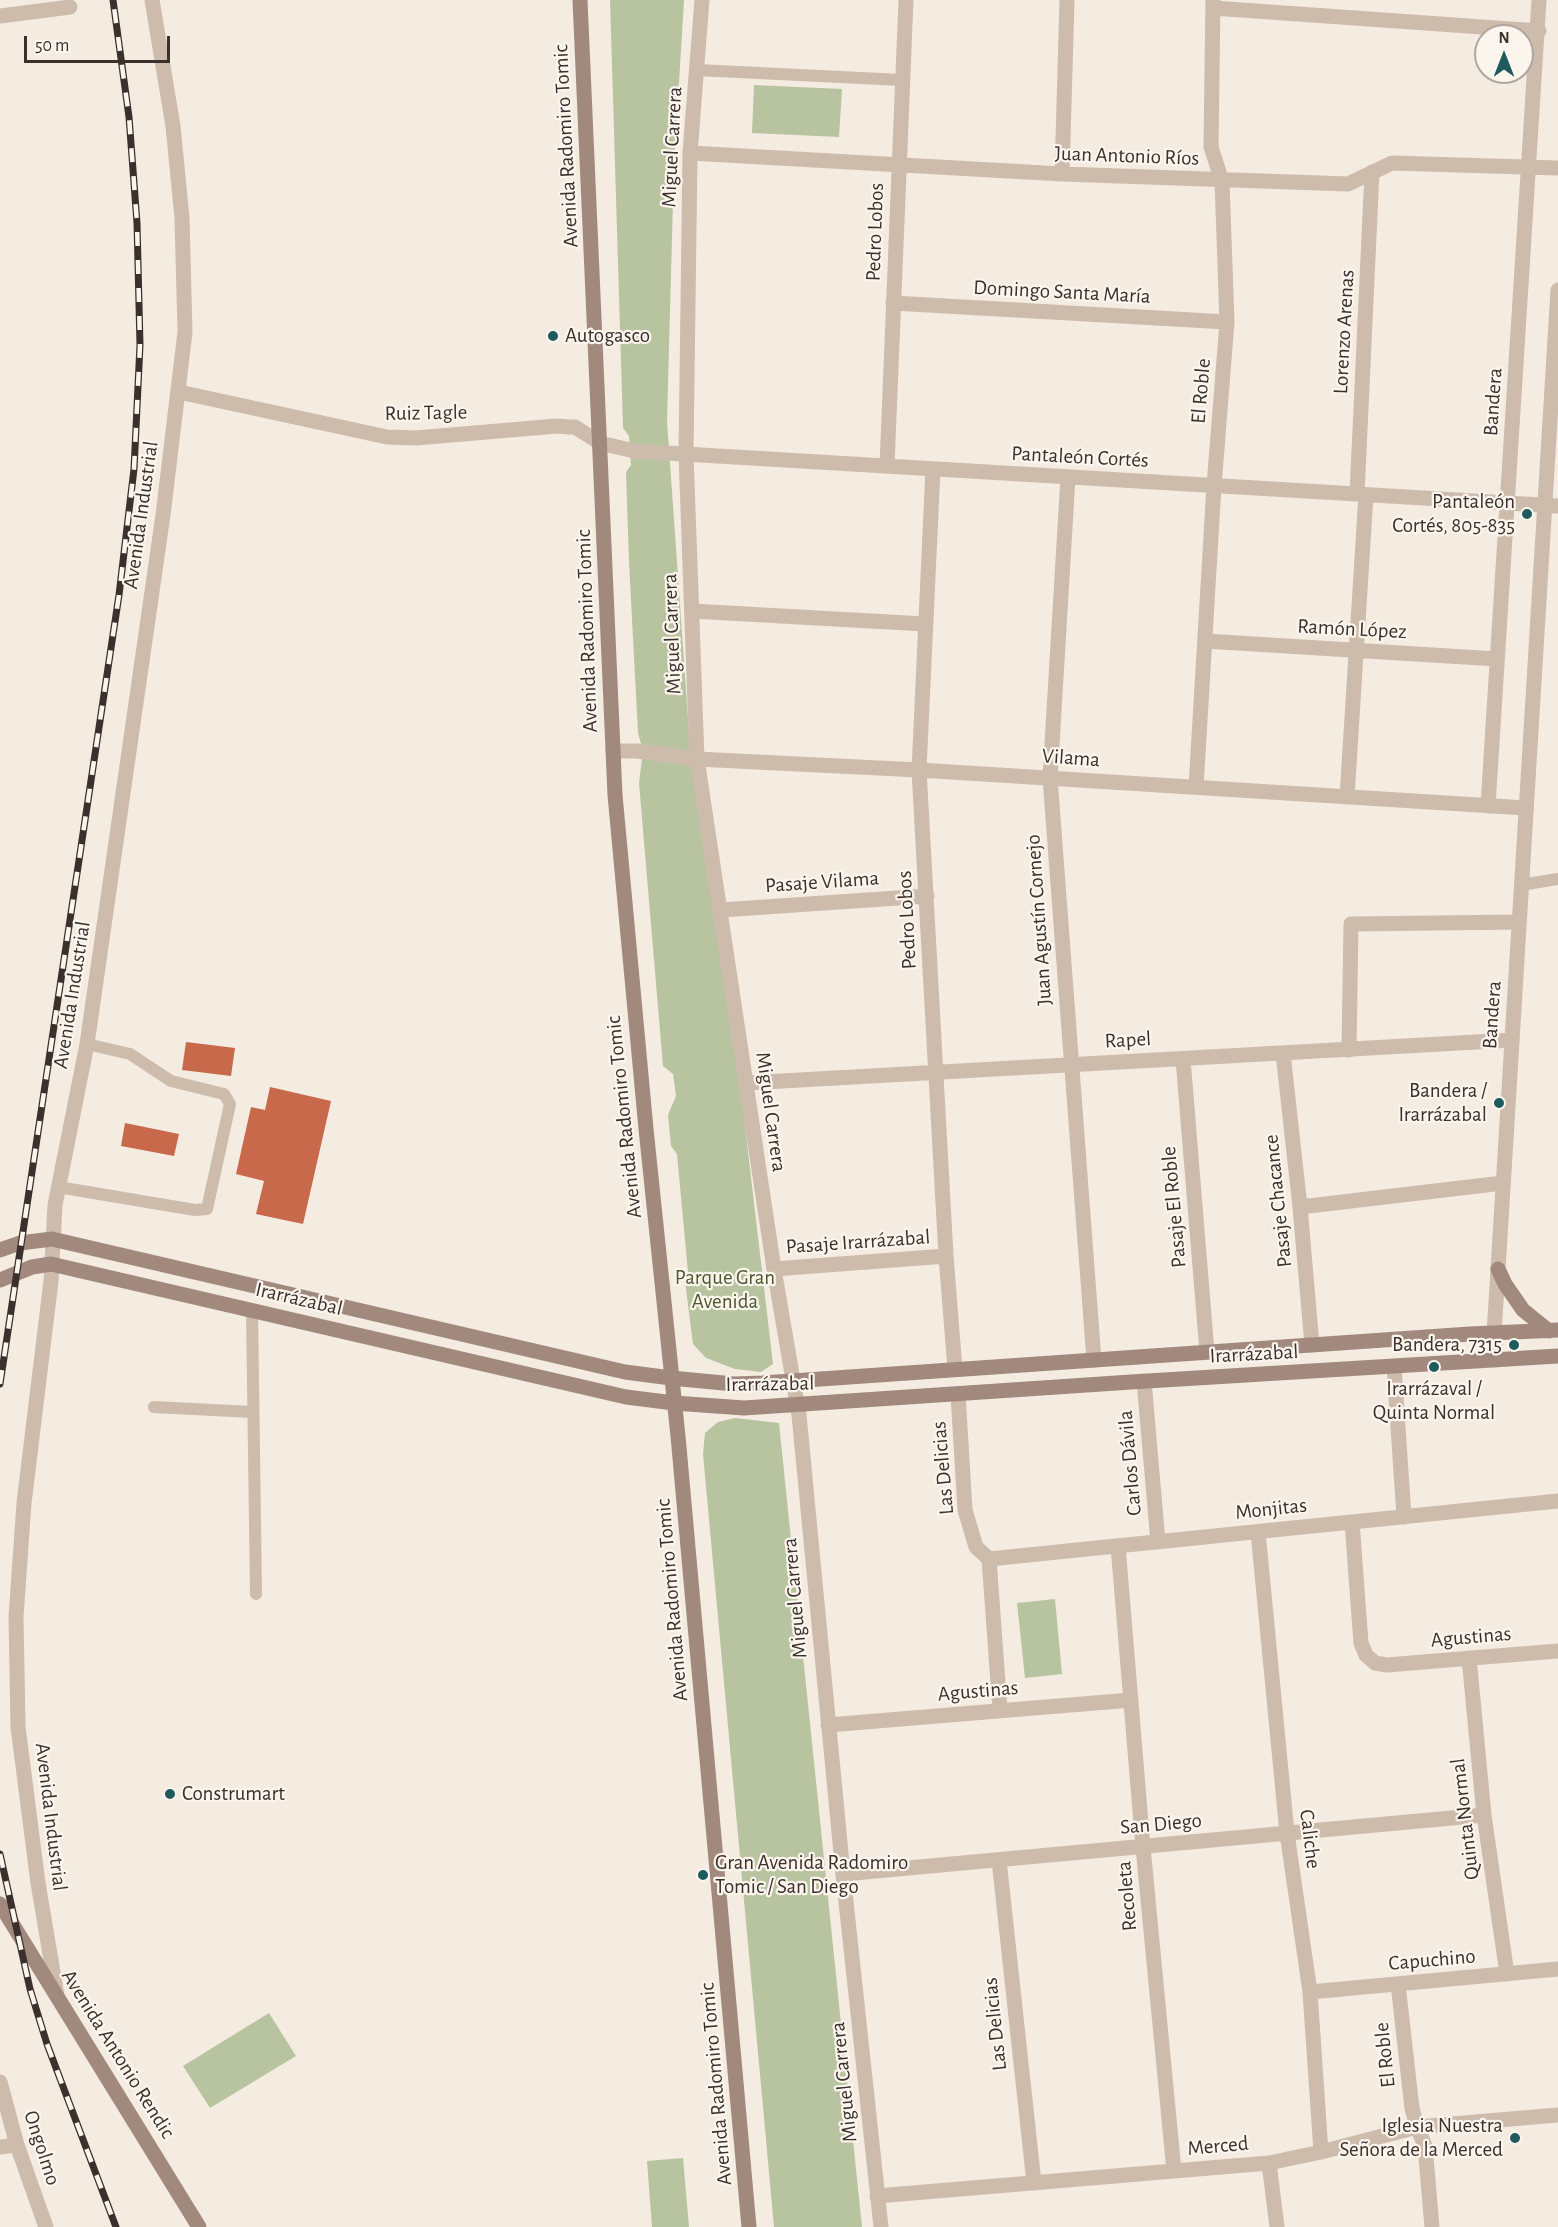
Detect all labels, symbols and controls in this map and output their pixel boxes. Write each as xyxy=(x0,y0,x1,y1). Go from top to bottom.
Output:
scale bar xyxy=(27,24,172,62)
north arrow xyxy=(1474,24,1534,84)
text: N xyxy=(1498,30,1510,46)
text: 50 m xyxy=(35,37,69,55)
street label: Avenida Radomiro Tomic xyxy=(548,44,584,248)
street label: Miguel Carrera xyxy=(656,86,688,208)
street label: Juan Antonio Ríos xyxy=(1054,141,1200,171)
street label: Pedro Lobos xyxy=(861,182,889,282)
street label: Lorenzo Arenas xyxy=(1328,269,1360,395)
street label: Domingo Santa María xyxy=(973,275,1151,309)
place label: Autogasco xyxy=(565,323,650,349)
marker: Autogasco xyxy=(546,329,560,343)
street label: El Roble xyxy=(1186,357,1216,425)
street label: Bandera xyxy=(1478,367,1508,437)
street label: Ruiz Tagle xyxy=(384,400,468,426)
street label: Avenida Industrial xyxy=(118,439,164,591)
street label: Pantaleón Cortés xyxy=(1011,441,1149,473)
place label: Pantaleón Cortés, 805-835 xyxy=(1392,489,1515,539)
marker: Pantaleón Cortés, 805-835 xyxy=(1520,507,1534,521)
street label: Avenida Radomiro Tomic xyxy=(571,529,603,733)
street label: Miguel Carrera xyxy=(657,573,687,695)
street label: Ramón López xyxy=(1297,614,1407,644)
street label: Vilama xyxy=(1041,743,1101,773)
street label: Juan Agustín Cornejo xyxy=(1020,834,1058,1006)
street label: Pasaje Vilama xyxy=(764,865,880,899)
street label: Pedro Lobos xyxy=(892,870,922,970)
street label: Avenida Industrial xyxy=(48,919,96,1071)
street label: Bandera xyxy=(1477,980,1507,1050)
street label: Avenida Radomiro Tomic xyxy=(601,1015,647,1219)
street label: Rapel xyxy=(1104,1026,1152,1054)
street label: Miguel Carrera xyxy=(750,1050,792,1174)
place label: Bandera / Irarrázabal xyxy=(1398,1078,1487,1128)
marker: Bandera / Irarrázabal xyxy=(1492,1096,1506,1110)
street label: Pasaje Chacance xyxy=(1258,1133,1298,1269)
street label: Pasaje El Roble xyxy=(1156,1145,1192,1269)
street label: Pasaje Irarrázabal xyxy=(785,1224,931,1260)
park label: Parque Gran Avenida xyxy=(675,1265,775,1315)
street label: Irarrázabal xyxy=(253,1277,345,1321)
place label: Bandera, 7315 xyxy=(1392,1332,1502,1358)
marker: Bandera, 7315 xyxy=(1507,1338,1521,1352)
street label: Irarrázabal xyxy=(1209,1339,1299,1369)
marker: Irarrázaval / Quinta Normal xyxy=(1427,1360,1441,1374)
street label: Irarrázabal xyxy=(725,1371,815,1397)
place label: Irarrázaval / Quinta Normal xyxy=(1373,1376,1495,1426)
street label: Carlos Dávila xyxy=(1113,1409,1147,1517)
street label: Las Delicias xyxy=(926,1420,960,1516)
street label: Monjitas xyxy=(1234,1493,1308,1525)
street label: Avenida Radomiro Tomic xyxy=(651,1498,693,1702)
street label: Miguel Carrera xyxy=(777,1537,813,1659)
street label: Agustinas xyxy=(1430,1621,1512,1653)
street label: Agustinas xyxy=(937,1675,1019,1707)
street label: Avenida Industrial xyxy=(29,1742,73,1892)
street label: Quinta Normal xyxy=(1445,1757,1485,1881)
place label: Construmart xyxy=(182,1781,285,1807)
marker: Construmart xyxy=(163,1787,177,1801)
street label: San Diego xyxy=(1119,1808,1203,1840)
street label: Caliche xyxy=(1294,1808,1326,1870)
place label: Gran Avenida Radomiro Tomic / San Diego xyxy=(715,1850,908,1900)
street label: Recoleta xyxy=(1111,1860,1143,1932)
marker: Gran Avenida Radomiro Tomic / San Diego xyxy=(696,1868,710,1882)
street label: Capuchino xyxy=(1387,1944,1477,1976)
street label: Avenida Antonio Rendic xyxy=(56,1965,180,2143)
street label: Las Delicias xyxy=(978,1976,1012,2072)
street label: Avenida Radomiro Tomic xyxy=(695,1982,737,2186)
street label: Miguel Carrera xyxy=(825,2021,863,2143)
street label: El Roble xyxy=(1369,2021,1401,2089)
street label: Ongolmo xyxy=(18,2107,66,2189)
place label: Iglesia Nuestra Señora de la Merced xyxy=(1340,2113,1503,2163)
street label: Merced xyxy=(1186,2131,1250,2161)
marker: Iglesia Nuestra Señora de la Merced xyxy=(1508,2131,1522,2145)

